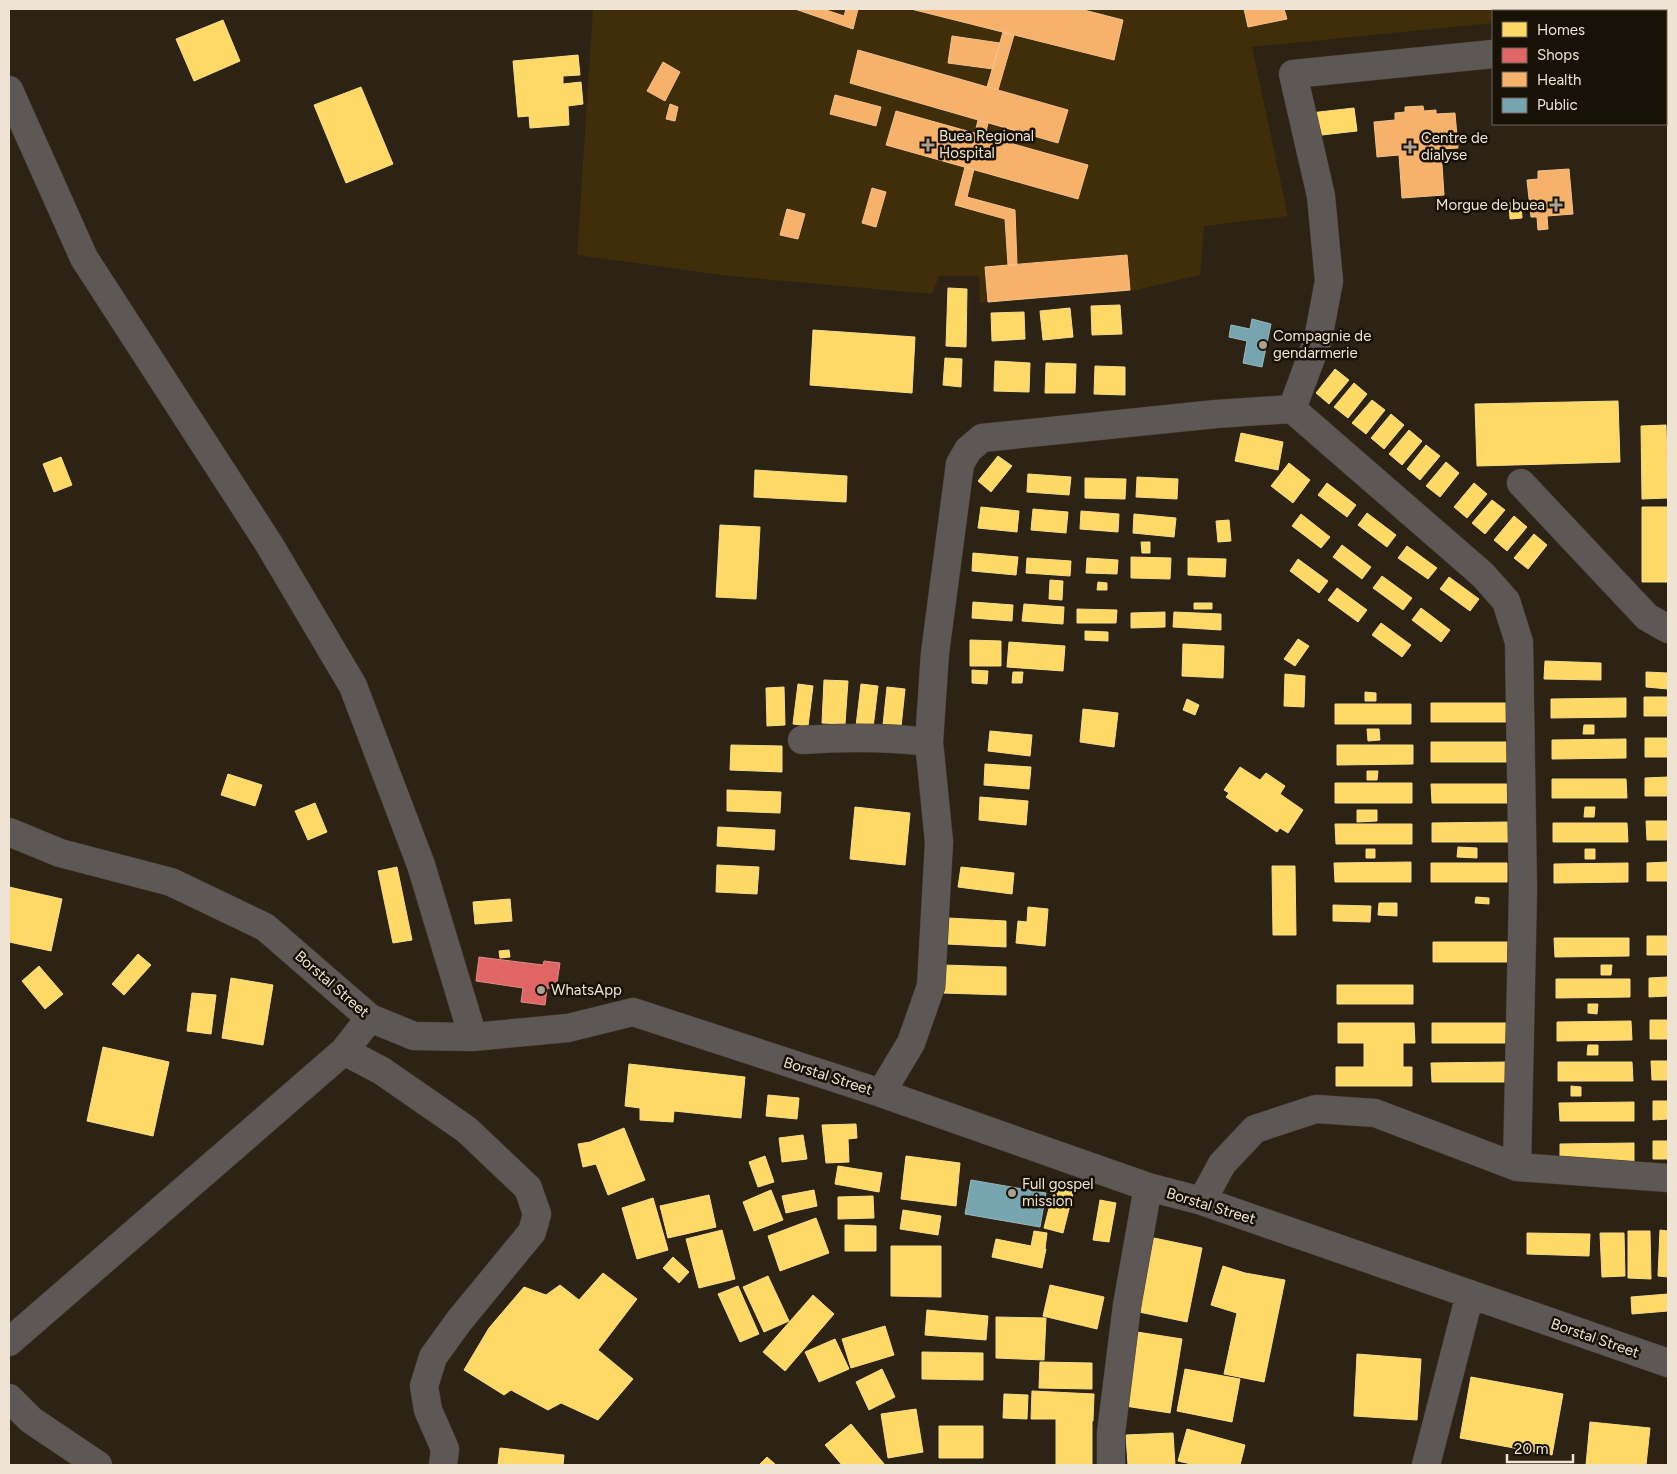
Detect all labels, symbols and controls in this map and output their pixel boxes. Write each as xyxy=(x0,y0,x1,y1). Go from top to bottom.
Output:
legend xyxy=(1492,10,1667,125)
text: Homes xyxy=(1537,21,1585,39)
text: Shops xyxy=(1537,46,1579,64)
text: Health xyxy=(1537,71,1581,89)
text: Public xyxy=(1537,96,1578,114)
place label: Buea Regional Hospital xyxy=(939,127,1034,162)
place label: Centre de dialyse xyxy=(1421,129,1488,164)
marker: Buea Regional Hospital xyxy=(921,138,935,152)
marker: Centre de dialyse xyxy=(1403,140,1417,154)
place label: Morgue de buea xyxy=(1436,196,1545,214)
marker: Morgue de buea xyxy=(1549,198,1563,212)
place label: Compagnie de gendarmerie xyxy=(1273,327,1371,362)
marker: Compagnie de gendarmerie xyxy=(1257,339,1269,351)
street label: Borstal Street xyxy=(291,947,373,1021)
place label: WhatsApp xyxy=(551,981,622,999)
marker: WhatsApp xyxy=(535,984,547,996)
street label: Borstal Street xyxy=(781,1053,875,1099)
place label: Full gospel mission xyxy=(1022,1175,1094,1210)
street label: Borstal Street xyxy=(1164,1184,1258,1228)
marker: Full gospel mission xyxy=(1006,1187,1018,1199)
street label: Borstal Street xyxy=(1548,1314,1642,1362)
scale bar xyxy=(1507,1432,1573,1464)
text: 20 m xyxy=(1514,1440,1548,1458)

